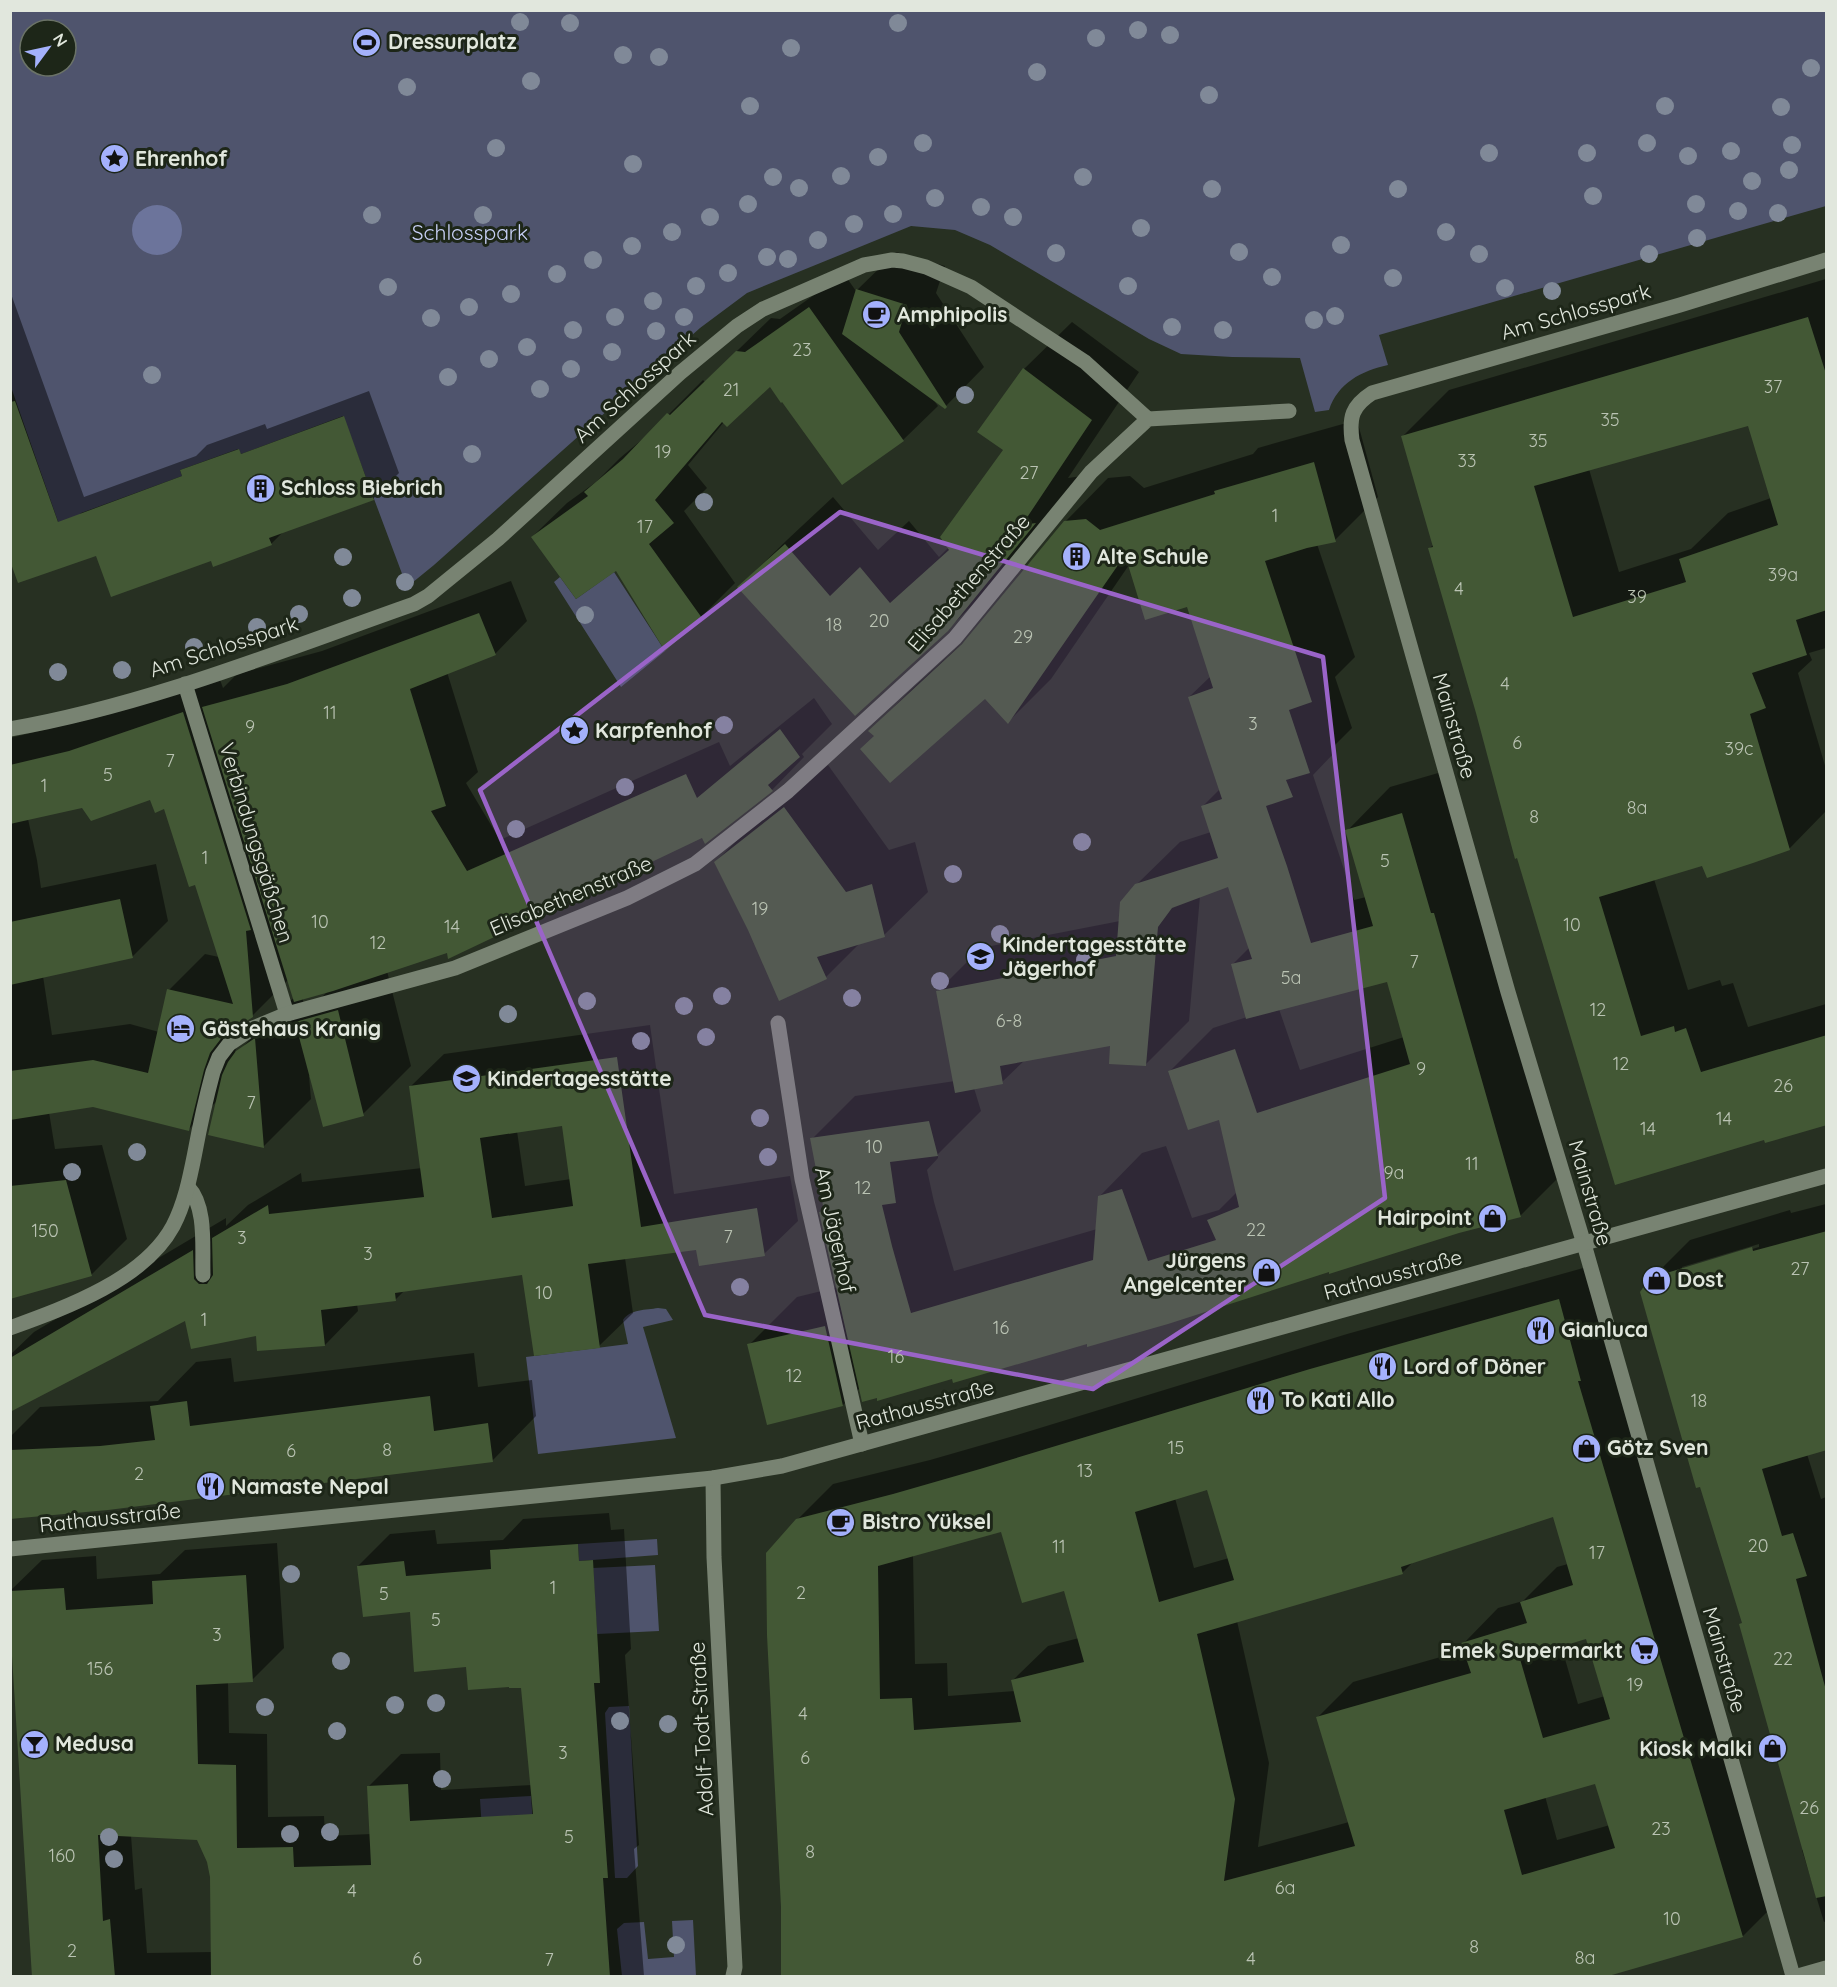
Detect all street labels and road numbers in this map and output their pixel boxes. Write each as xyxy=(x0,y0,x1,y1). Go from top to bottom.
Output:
street label: Am Schlosspark xyxy=(1498,277,1654,345)
street label: Am Schlosspark xyxy=(568,325,701,448)
street label: Elisabethenstraße xyxy=(901,508,1035,656)
street label: Am Schlosspark xyxy=(146,610,301,682)
street label: Mainstraße xyxy=(1427,670,1482,782)
street label: Verbindungsgäßchen xyxy=(214,739,300,946)
street label: Elisabethenstraße xyxy=(486,849,656,941)
street label: Mainstraße xyxy=(1563,1137,1618,1249)
street label: Am Jägerhof xyxy=(810,1164,862,1296)
street label: Rathausstraße xyxy=(1321,1243,1465,1305)
street label: Rathausstraße xyxy=(853,1373,997,1435)
street label: Rathausstraße xyxy=(38,1497,182,1537)
street label: Mainstraße xyxy=(1697,1604,1752,1716)
street label: Adolf-Todt-Straße xyxy=(683,1641,719,1817)

